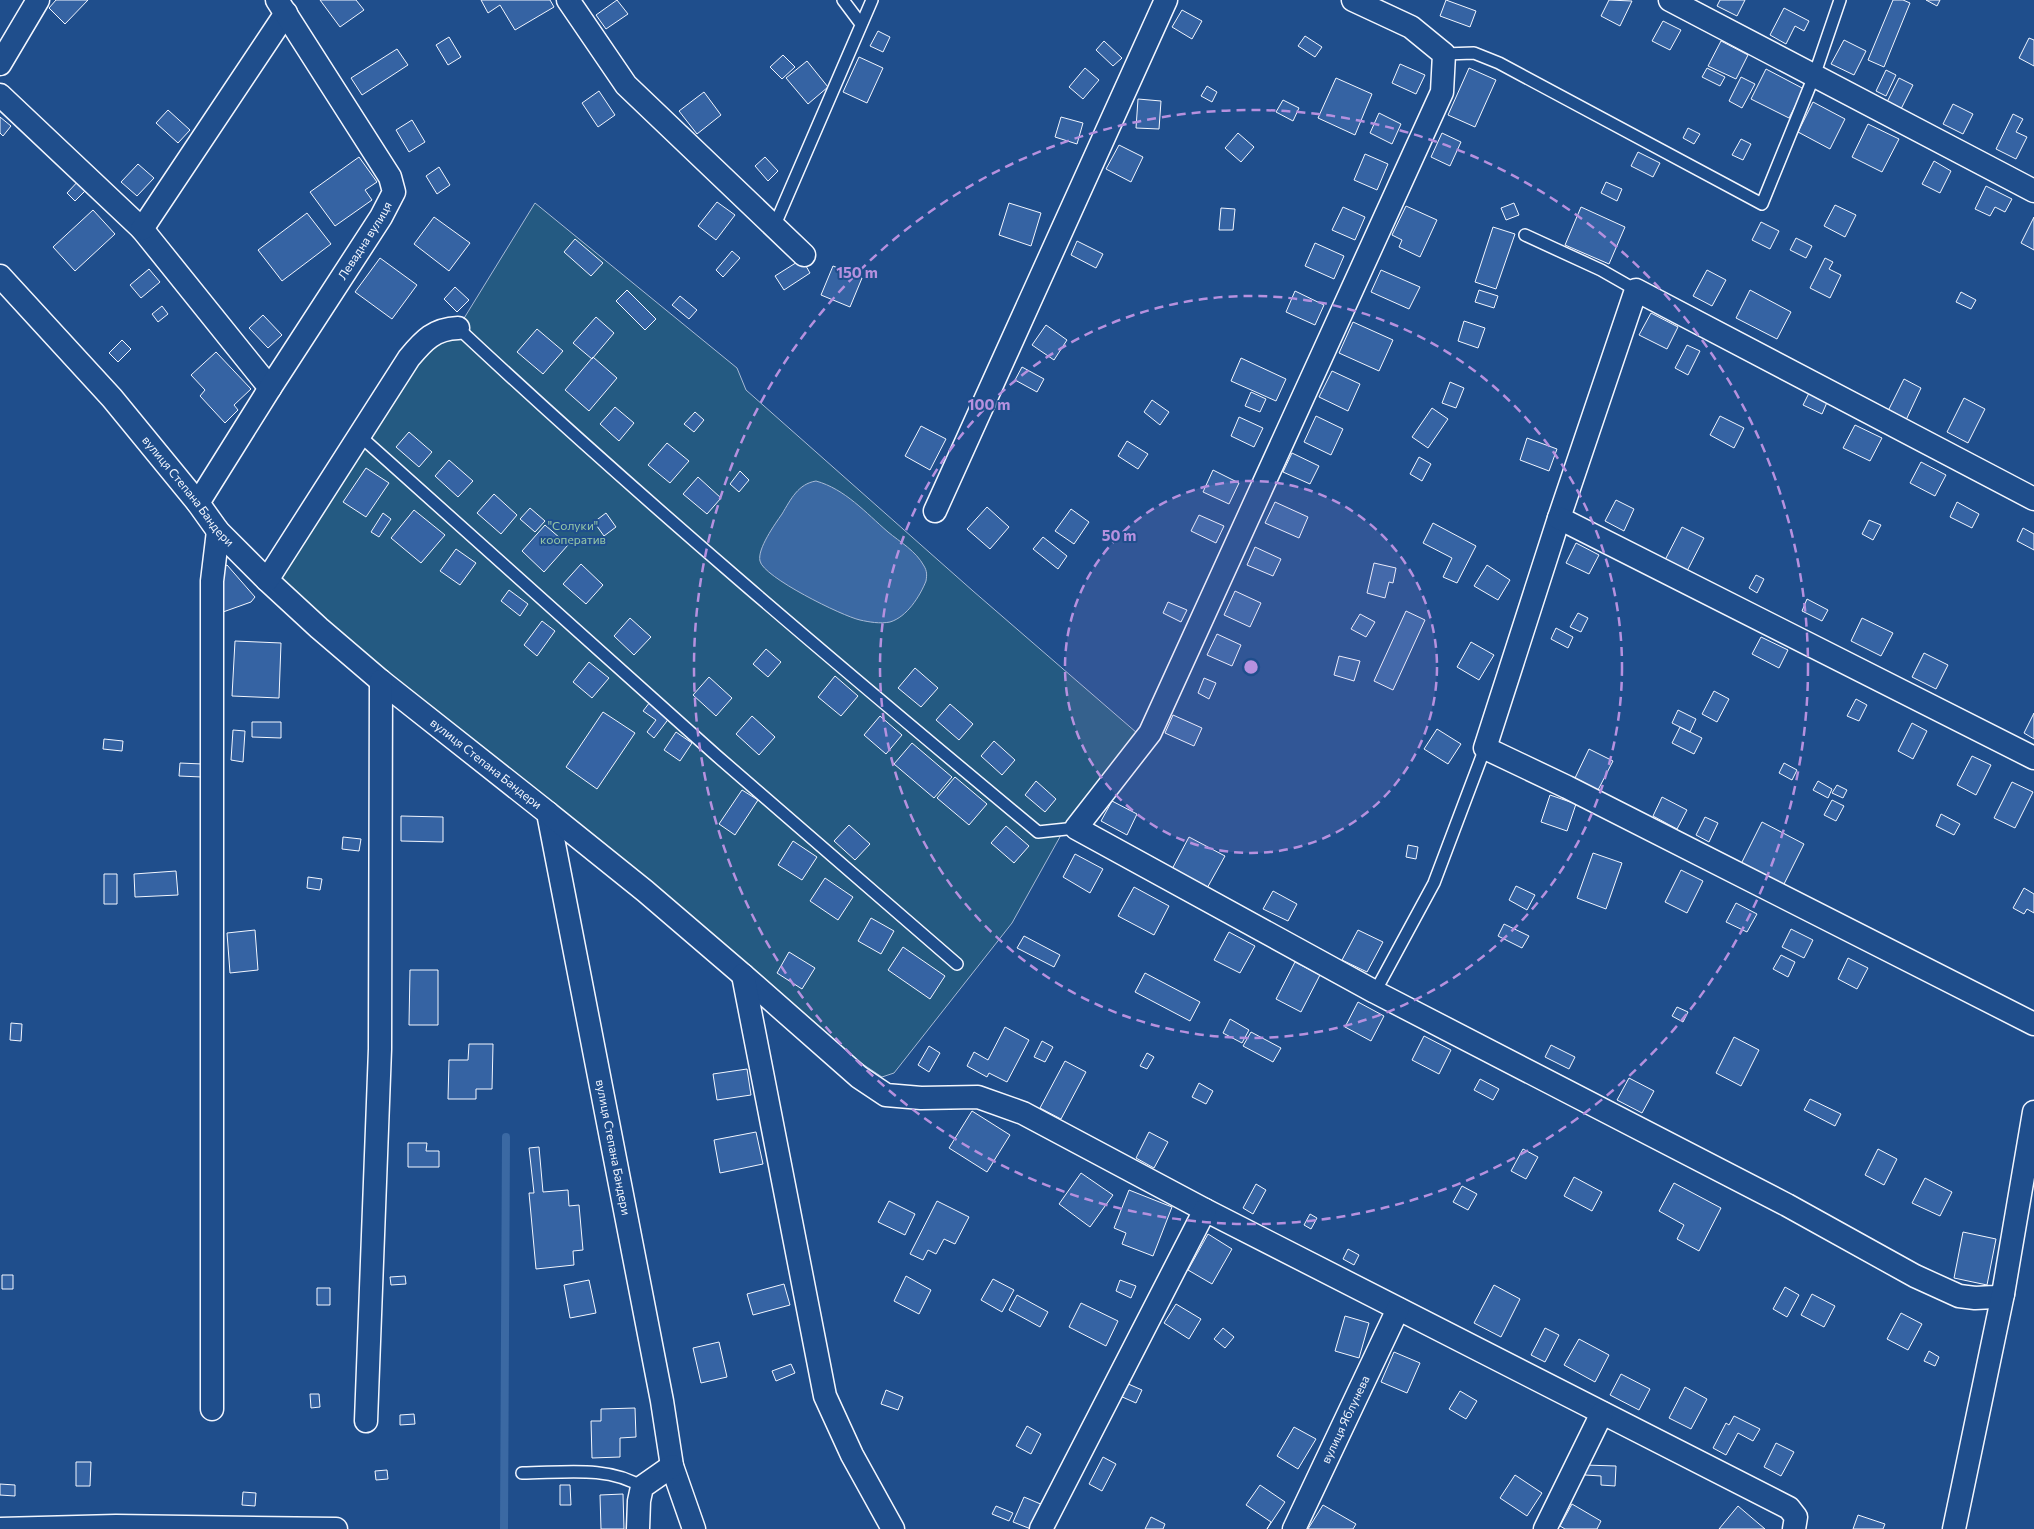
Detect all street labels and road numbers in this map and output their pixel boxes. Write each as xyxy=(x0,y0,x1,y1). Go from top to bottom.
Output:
street label: Левадна вулиця xyxy=(334,199,394,282)
street label: вулиця Степана Бандери xyxy=(140,433,237,549)
street label: вулиця Степана Бандери xyxy=(428,715,545,811)
street label: вулиця Степана Бандери xyxy=(594,1078,634,1216)
street label: вулиця Яблунева xyxy=(1318,1373,1372,1465)

